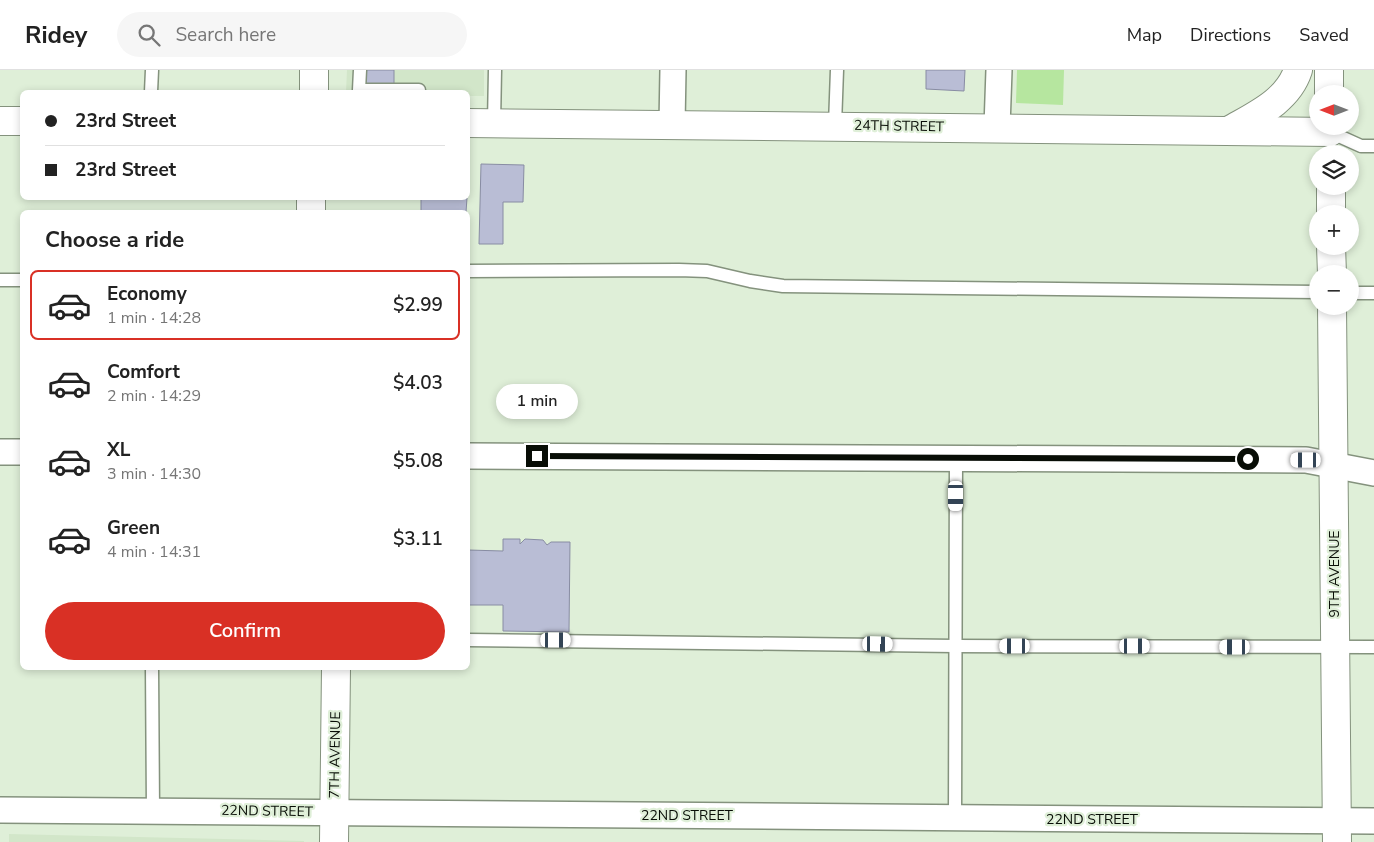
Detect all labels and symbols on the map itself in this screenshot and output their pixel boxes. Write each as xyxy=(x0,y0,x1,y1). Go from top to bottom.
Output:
north arrow xyxy=(1309,85,1359,135)
street label: 24TH STREET xyxy=(854,116,945,136)
callout: 1 min xyxy=(496,384,578,418)
route end xyxy=(526,445,548,467)
route start xyxy=(1237,448,1259,470)
car xyxy=(1291,453,1321,468)
car xyxy=(948,481,963,511)
street label: 9TH AVENUE xyxy=(1325,530,1344,618)
car xyxy=(541,633,571,648)
car xyxy=(862,636,893,652)
car xyxy=(1000,639,1030,654)
car xyxy=(1120,639,1150,654)
car xyxy=(1220,640,1250,655)
street label: 7TH AVENUE xyxy=(325,711,345,799)
street label: 22ND STREET xyxy=(221,801,314,821)
street label: 22ND STREET xyxy=(641,806,734,825)
street label: 22ND STREET xyxy=(1046,810,1139,829)

